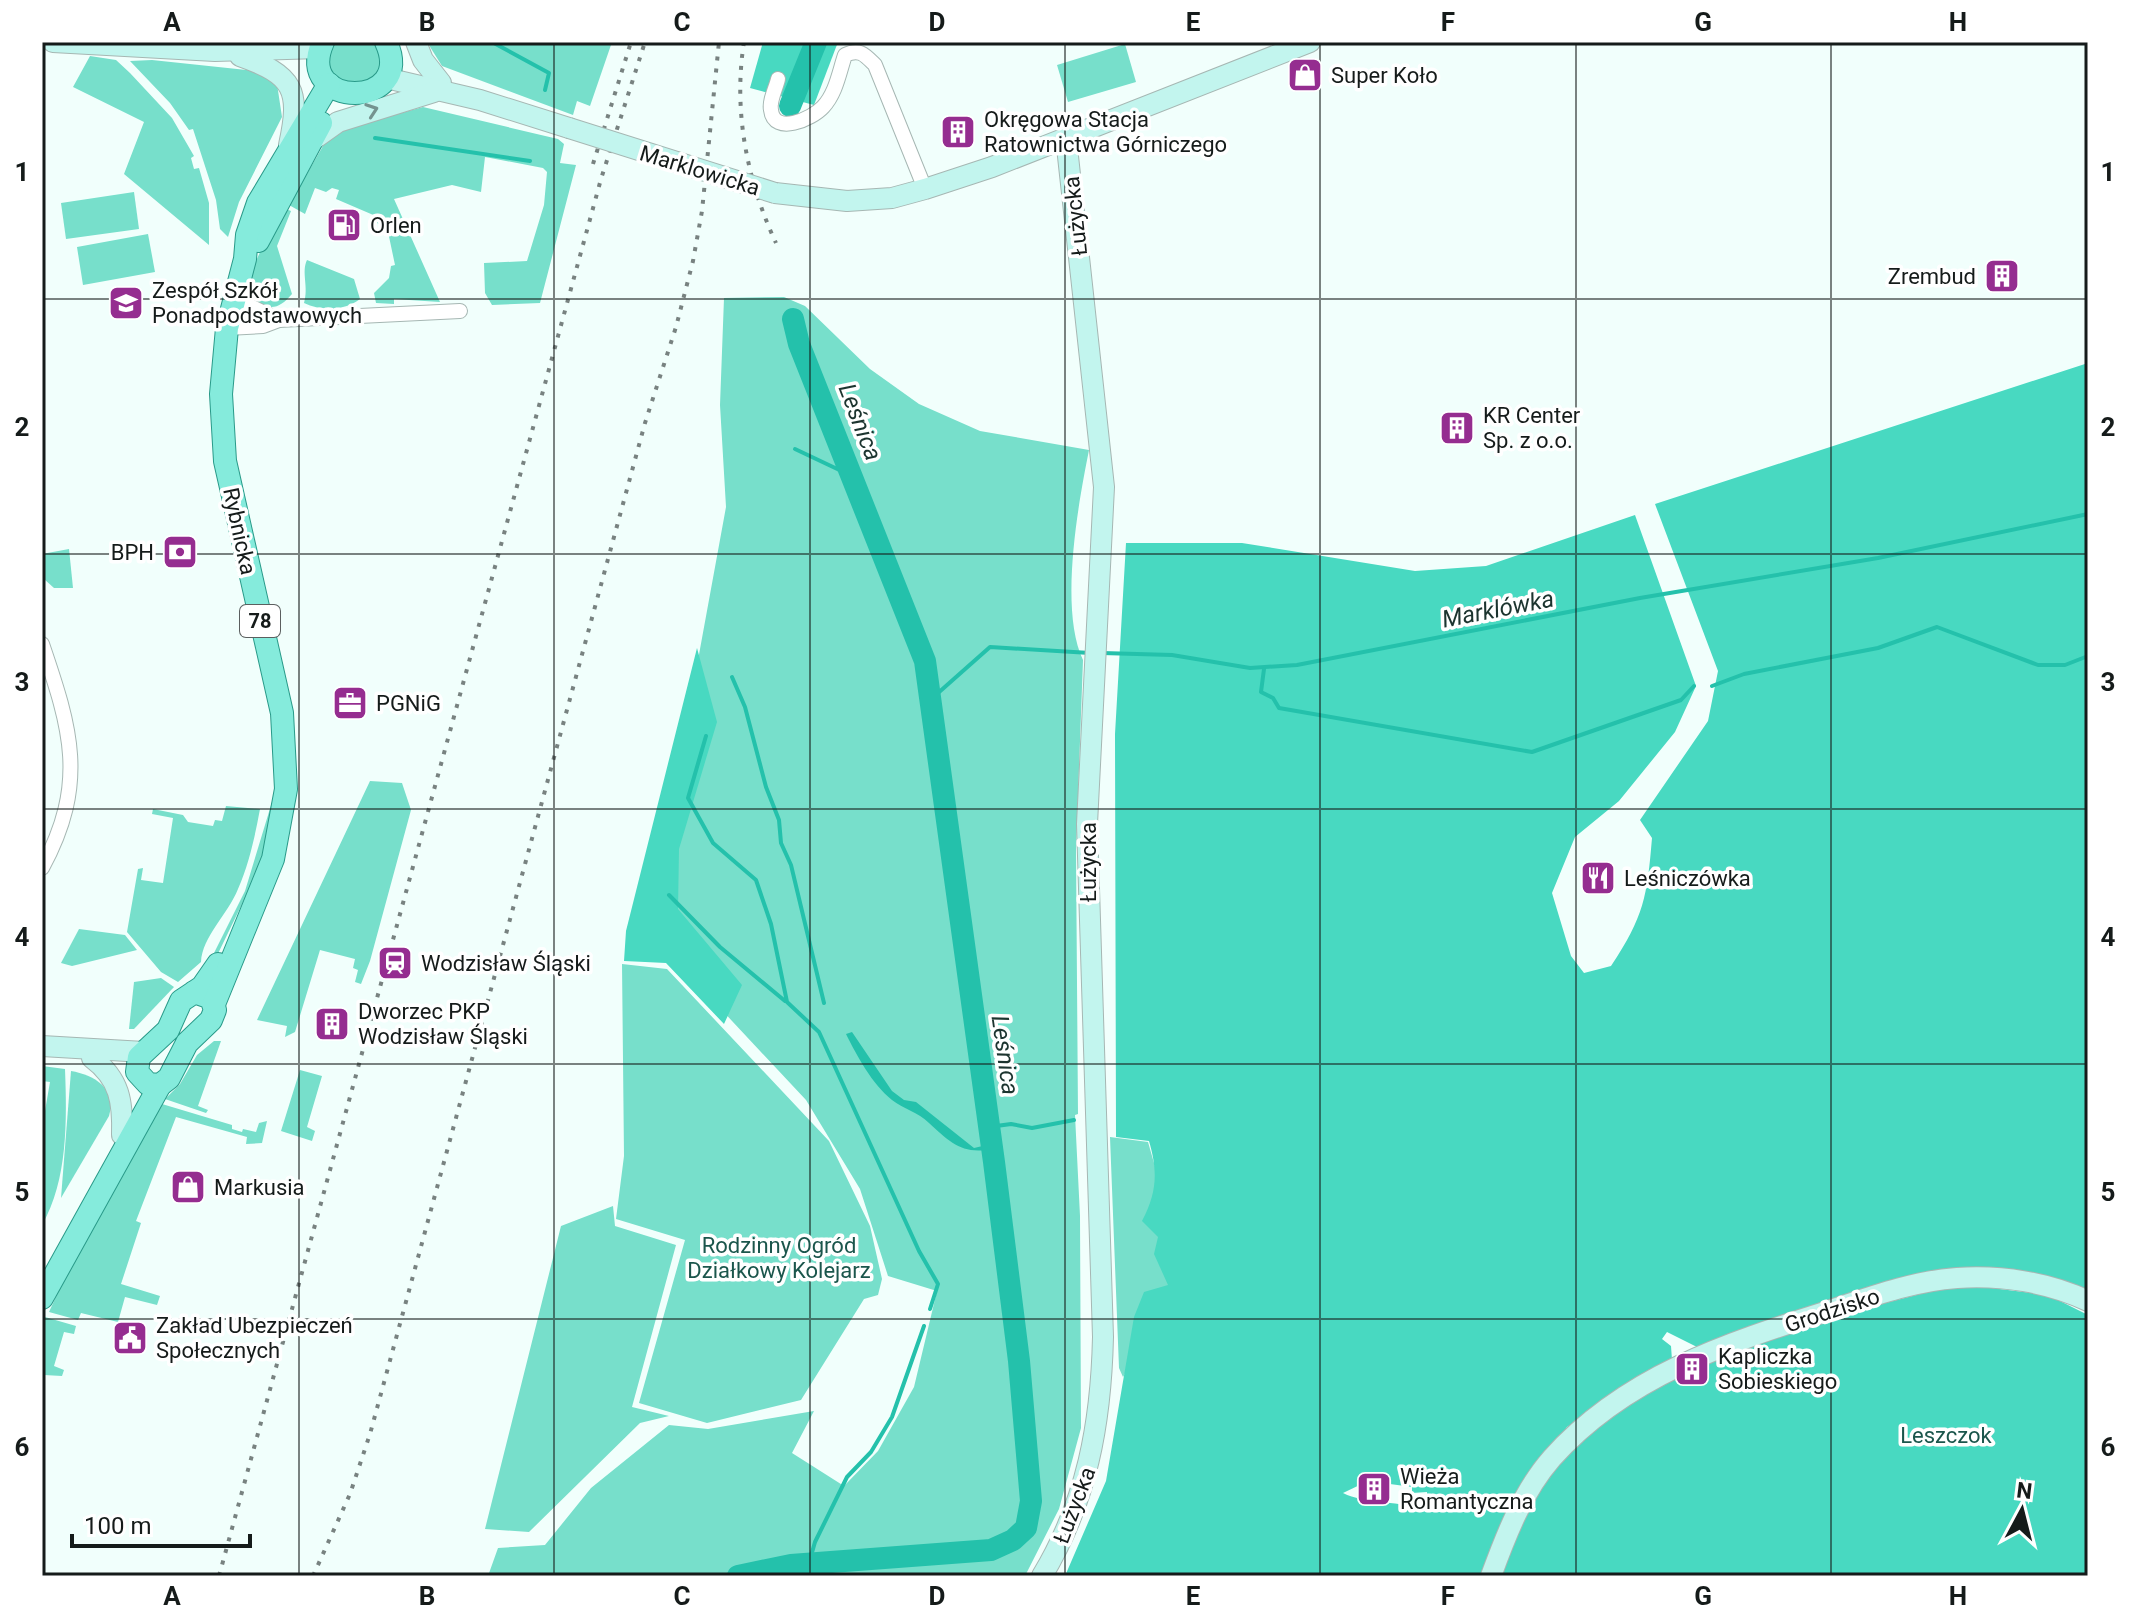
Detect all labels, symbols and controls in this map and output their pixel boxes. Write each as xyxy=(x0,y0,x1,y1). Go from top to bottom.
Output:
text: A xyxy=(163,7,181,37)
text: B xyxy=(419,7,435,37)
text: C xyxy=(673,7,691,37)
text: D xyxy=(929,7,945,37)
text: E xyxy=(1186,7,1201,37)
text: F xyxy=(1441,7,1455,37)
text: G xyxy=(1694,7,1712,37)
text: H xyxy=(1949,7,1967,37)
shop icon: Super Koło xyxy=(1286,56,1324,94)
place label: Super Koło xyxy=(1331,63,1438,88)
one-way arrow xyxy=(364,104,378,120)
place label: Okręgowa Stacja Ratownictwa Górniczego xyxy=(984,107,1227,157)
building icon: Okręgowa Stacja Ratownictwa Górniczego xyxy=(939,113,977,151)
street label: Marklowicka xyxy=(637,140,763,201)
text: 1 xyxy=(15,157,29,187)
text: 1 xyxy=(2101,157,2115,187)
street label: Łużycka xyxy=(1059,175,1092,257)
fuel station icon: Orlen xyxy=(325,206,363,244)
place label: Orlen xyxy=(370,213,422,238)
building icon: Zrembud xyxy=(1983,257,2021,295)
place label: Zrembud xyxy=(1888,264,1976,289)
place label: Zespół Szkół Ponadpodstawowych xyxy=(152,278,362,328)
school or university icon: Zespół Szkół Ponadpodstawowych xyxy=(107,284,145,322)
water label: Leśnica xyxy=(833,380,887,464)
place label: KR Center Sp. z o.o. xyxy=(1483,403,1581,453)
building icon: KR Center Sp. z o.o. xyxy=(1438,409,1476,447)
text: 2 xyxy=(15,412,29,442)
text: 2 xyxy=(2101,412,2115,442)
street label: Rybnicka xyxy=(218,485,261,577)
bank icon: BPH xyxy=(161,533,199,571)
place label: BPH xyxy=(111,540,154,565)
water label: Marklówka xyxy=(1440,584,1556,634)
road number: 78 xyxy=(240,605,280,637)
text: 3 xyxy=(15,667,29,697)
text: 3 xyxy=(2101,667,2115,697)
office icon: PGNiG xyxy=(331,684,369,722)
place label: PGNiG xyxy=(376,691,441,716)
street label: Łużycka xyxy=(1076,822,1101,902)
restaurant icon: Leśniczówka xyxy=(1579,859,1617,897)
place label: Leśniczówka xyxy=(1624,866,1751,891)
text: 4 xyxy=(15,922,30,952)
text: 4 xyxy=(2101,922,2116,952)
station icon: Wodzisław Śląski xyxy=(376,944,414,982)
place label: Wodzisław Śląski xyxy=(421,950,591,976)
place label: Dworzec PKP Wodzisław Śląski xyxy=(358,999,528,1049)
building icon: Dworzec PKP Wodzisław Śląski xyxy=(313,1005,351,1043)
water label: Leśnica xyxy=(986,1013,1024,1097)
shop icon: Markusia xyxy=(169,1168,207,1206)
place label: Markusia xyxy=(214,1175,305,1200)
text: 5 xyxy=(15,1177,29,1207)
text: 5 xyxy=(2101,1177,2115,1207)
park label: Rodzinny Ogród Działkowy Kolejarz xyxy=(687,1233,871,1283)
street label: Grodzisko xyxy=(1781,1283,1883,1338)
place label: Zakład Ubezpieczeń Społecznych xyxy=(156,1313,353,1363)
public building icon: Zakład Ubezpieczeń Społecznych xyxy=(111,1319,149,1357)
place label: Kapliczka Sobieskiego xyxy=(1718,1344,1837,1394)
building icon: Kapliczka Sobieskiego xyxy=(1673,1350,1711,1388)
park label: Leszczok xyxy=(1900,1423,1993,1448)
text: 6 xyxy=(15,1432,30,1462)
text: 6 xyxy=(2101,1432,2116,1462)
street label: Łużycka xyxy=(1048,1463,1100,1547)
place label: Wieża Romantyczna xyxy=(1400,1464,1534,1514)
building icon: Wieża Romantyczna xyxy=(1355,1470,1393,1508)
north arrow xyxy=(1982,1470,2062,1550)
text: N xyxy=(2015,1477,2034,1504)
scale bar xyxy=(72,1498,250,1548)
text: 100 m xyxy=(84,1512,151,1540)
text: A xyxy=(163,1581,181,1611)
text: B xyxy=(419,1581,435,1611)
text: C xyxy=(673,1581,691,1611)
text: D xyxy=(929,1581,945,1611)
text: E xyxy=(1186,1581,1201,1611)
text: F xyxy=(1441,1581,1455,1611)
text: G xyxy=(1694,1581,1712,1611)
text: H xyxy=(1949,1581,1967,1611)

